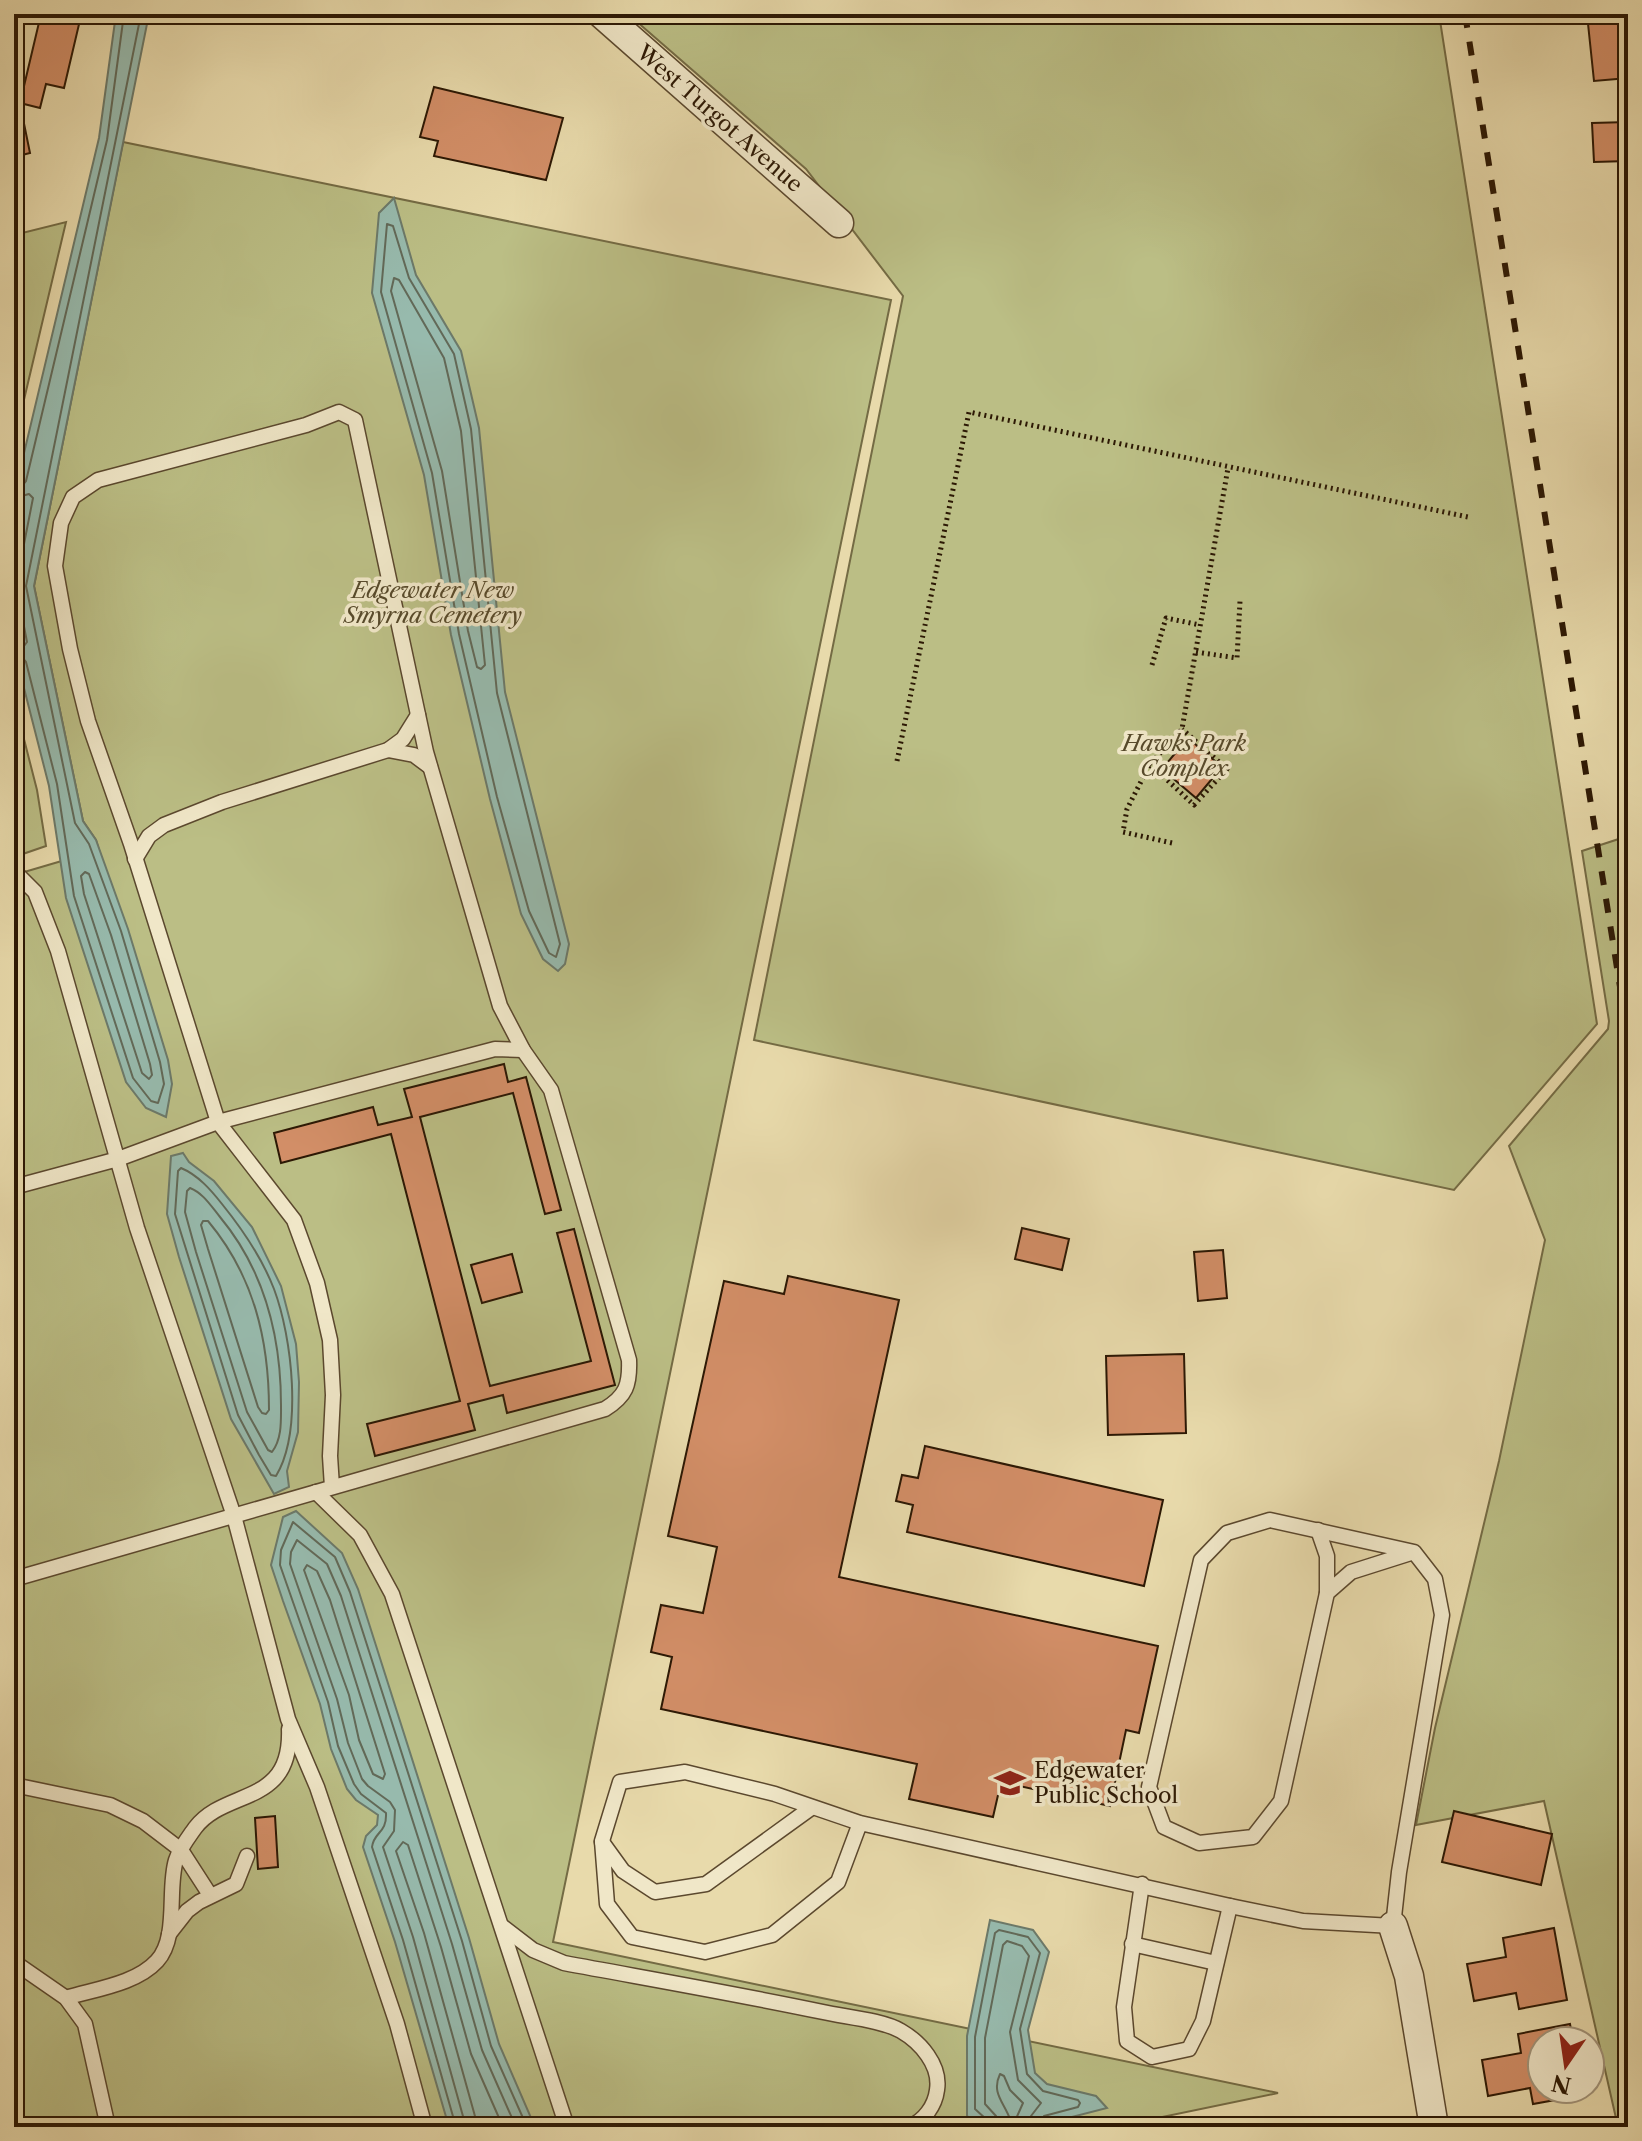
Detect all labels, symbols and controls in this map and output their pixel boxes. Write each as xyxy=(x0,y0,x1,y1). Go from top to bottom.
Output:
street label: West Turgot Avenue xyxy=(630,38,808,198)
park label: Edgewater New Smyrna Cemetery xyxy=(342,577,522,629)
park label: Hawks Park Complex xyxy=(1120,730,1247,782)
place label: Edgewater Public School xyxy=(1034,1757,1178,1809)
school or university icon: Edgewater Public School xyxy=(993,1766,1027,1800)
north arrow xyxy=(1526,2025,1606,2105)
text: N xyxy=(1549,2069,1574,2099)

